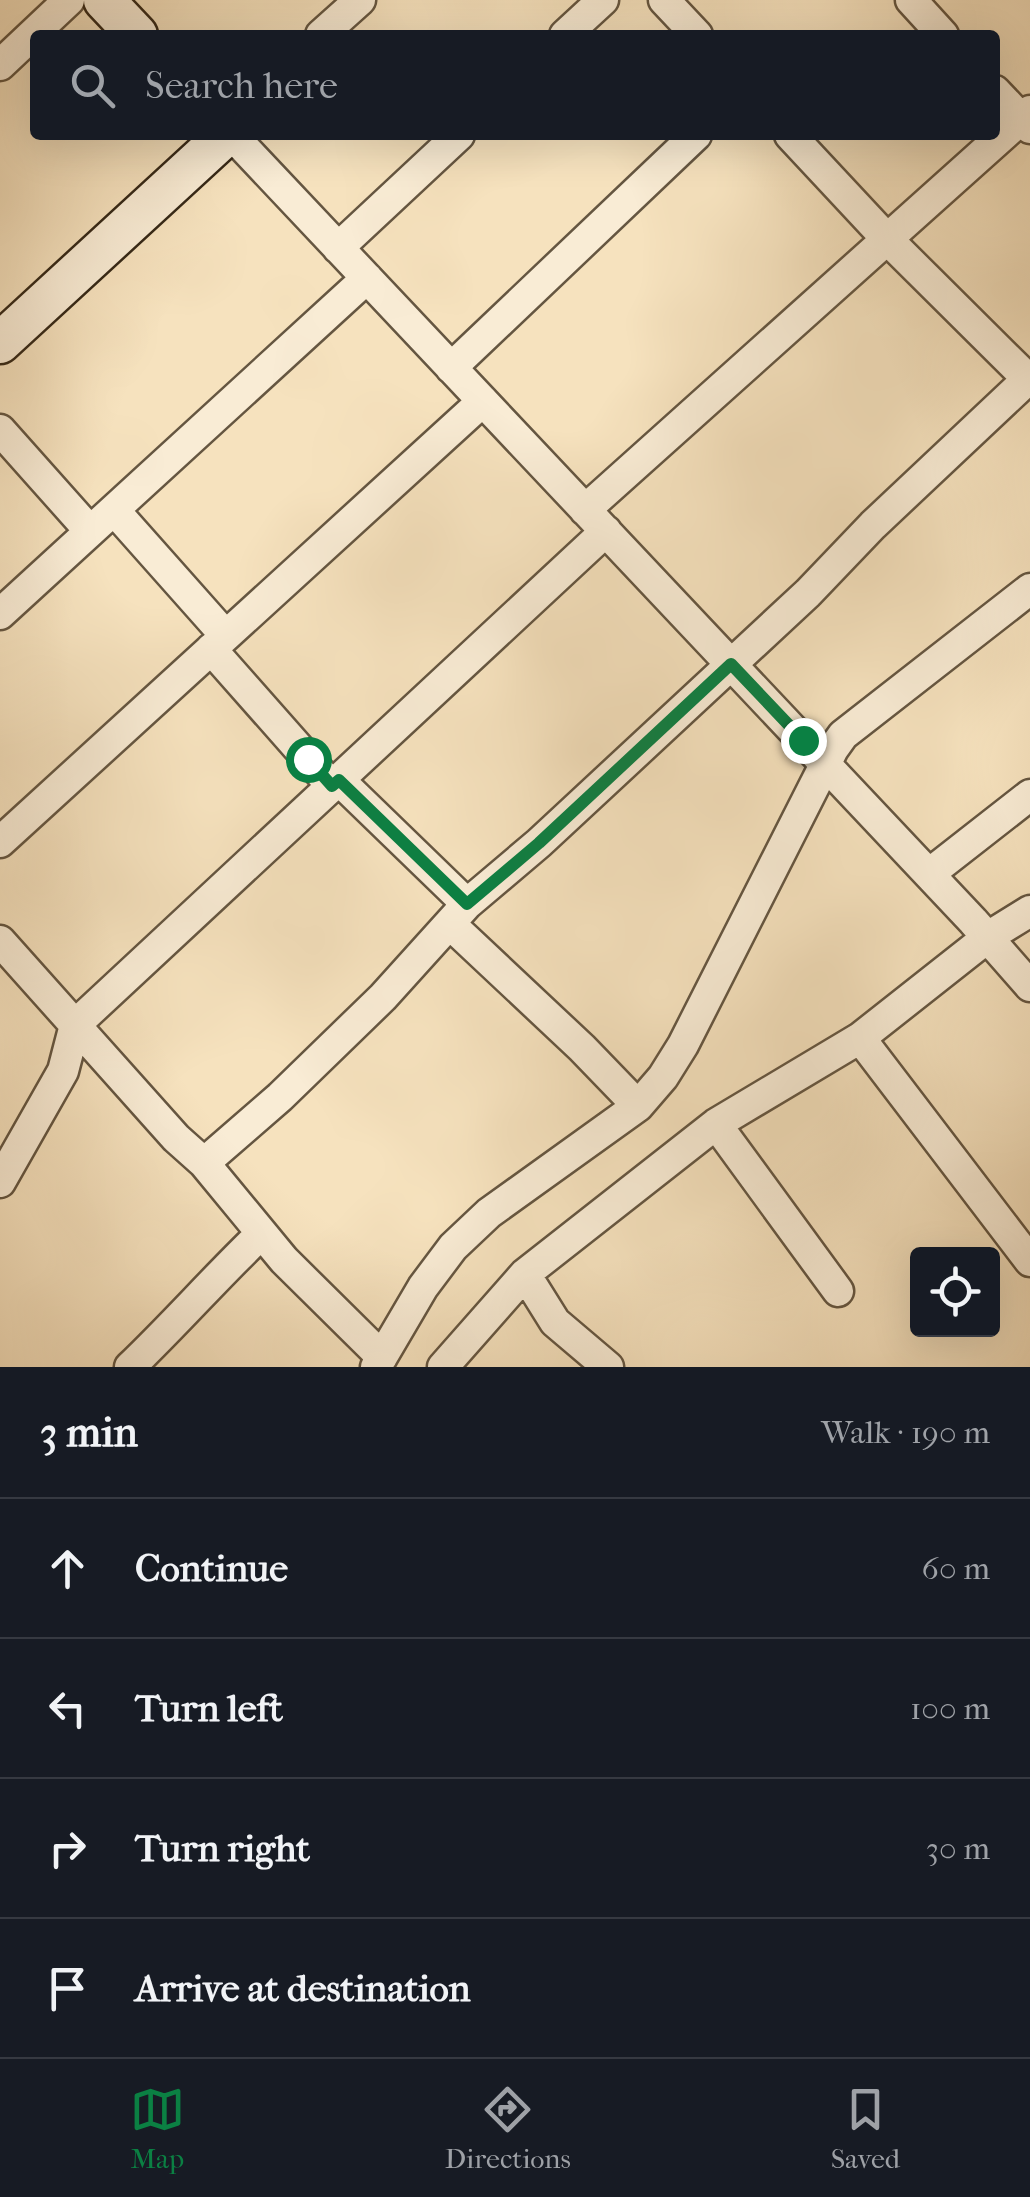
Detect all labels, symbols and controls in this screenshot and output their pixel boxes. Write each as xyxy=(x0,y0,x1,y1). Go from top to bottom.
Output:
search box xyxy=(30,30,1000,140)
icon: search xyxy=(65,58,120,113)
text: Search here xyxy=(145,63,338,108)
route end xyxy=(781,718,827,764)
route start xyxy=(286,737,332,783)
map controls xyxy=(910,1247,1000,1337)
button: locate xyxy=(910,1247,1000,1337)
text: 3 min xyxy=(40,1408,138,1457)
text: Walk · 190 m xyxy=(821,1414,990,1451)
icon: ahead xyxy=(40,1541,95,1596)
text: Continue xyxy=(135,1546,288,1591)
text: 60 m xyxy=(922,1550,990,1587)
icon: left xyxy=(40,1681,95,1736)
text: Turn left xyxy=(135,1686,283,1731)
text: 100 m xyxy=(910,1690,990,1727)
icon: right xyxy=(40,1821,95,1876)
text: Turn right xyxy=(135,1826,310,1871)
text: 30 m xyxy=(926,1830,990,1867)
icon: arrive xyxy=(40,1961,95,2016)
text: Arrive at destination xyxy=(135,1966,471,2011)
tab: Map xyxy=(130,2082,185,2175)
tab: Directions xyxy=(445,2082,571,2175)
tab: Saved xyxy=(831,2082,900,2175)

